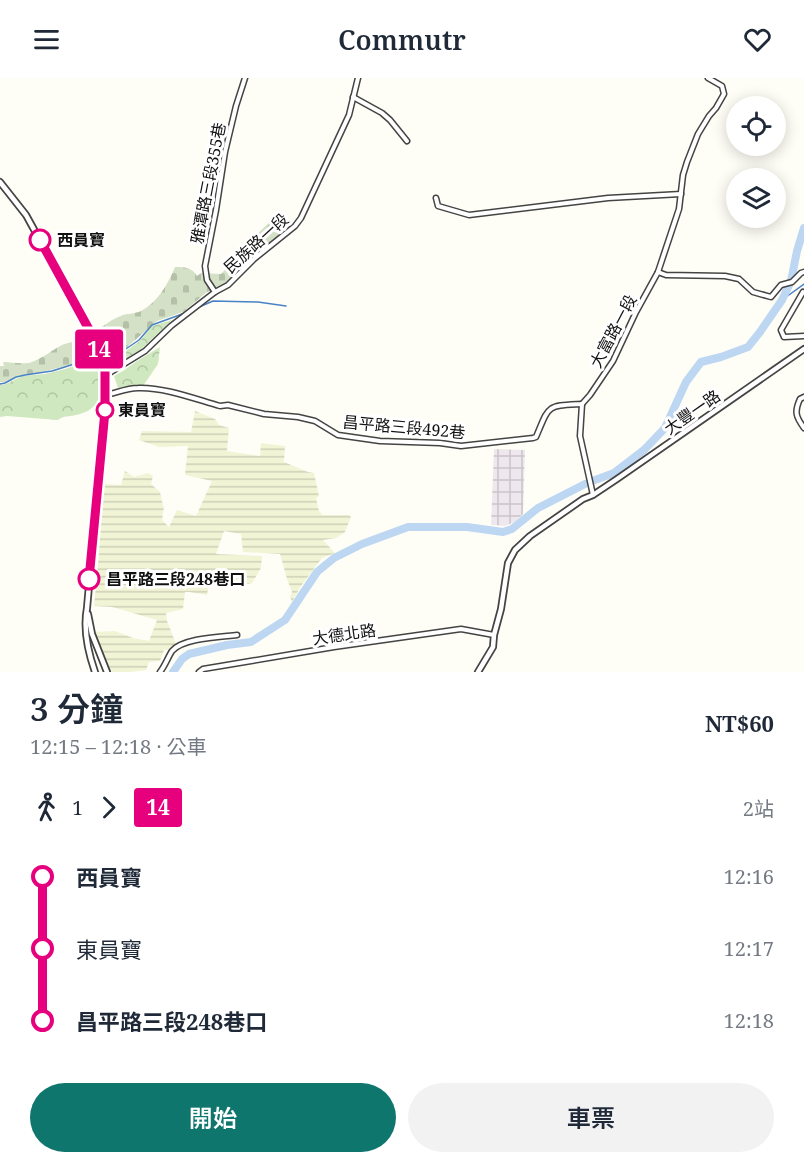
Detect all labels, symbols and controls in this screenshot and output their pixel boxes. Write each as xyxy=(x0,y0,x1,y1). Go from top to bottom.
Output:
text: Commutr xyxy=(338,21,466,58)
icon: menu xyxy=(30,23,63,56)
icon: heart xyxy=(741,23,774,56)
map controls xyxy=(726,96,786,228)
button: locate xyxy=(726,96,786,156)
street label: 雅潭路三段355巷 xyxy=(185,121,231,245)
button: layers xyxy=(726,168,786,228)
street label: 民族路一段 xyxy=(219,208,293,278)
marker: 西員寶 xyxy=(29,229,51,251)
place label: 西員寶 xyxy=(57,229,105,251)
street label: 大富路一段 xyxy=(585,291,641,371)
line badge: 14 xyxy=(72,330,126,368)
text: 14 xyxy=(87,335,111,363)
street label: 大豐一路 xyxy=(659,385,725,439)
place label: 東員寶 xyxy=(118,399,166,421)
marker: 東員寶 xyxy=(96,401,114,419)
street label: 昌平路三段492巷 xyxy=(342,411,466,443)
marker: 昌平路三段248巷口 xyxy=(78,568,100,590)
place label: 昌平路三段248巷口 xyxy=(106,568,245,590)
street label: 大德北路 xyxy=(311,619,377,649)
text: 3 分鐘 xyxy=(30,686,123,731)
text: NT$60 xyxy=(705,708,774,738)
text: 12:15 – 12:18 · 公車 xyxy=(30,733,207,760)
icon: walk xyxy=(30,791,63,824)
icon: forward xyxy=(92,791,125,824)
text: 14 xyxy=(146,793,170,821)
text: 1 xyxy=(72,794,83,821)
text: 2站 xyxy=(743,795,774,822)
text: 西員寶 xyxy=(76,862,142,892)
text: 12:16 xyxy=(724,863,774,890)
text: 東員寶 xyxy=(76,934,142,964)
text: 12:17 xyxy=(724,935,774,962)
text: 昌平路三段248巷口 xyxy=(76,1006,267,1036)
text: 12:18 xyxy=(724,1007,774,1034)
button: 開始 xyxy=(30,1083,396,1152)
button: 車票 xyxy=(408,1083,774,1152)

